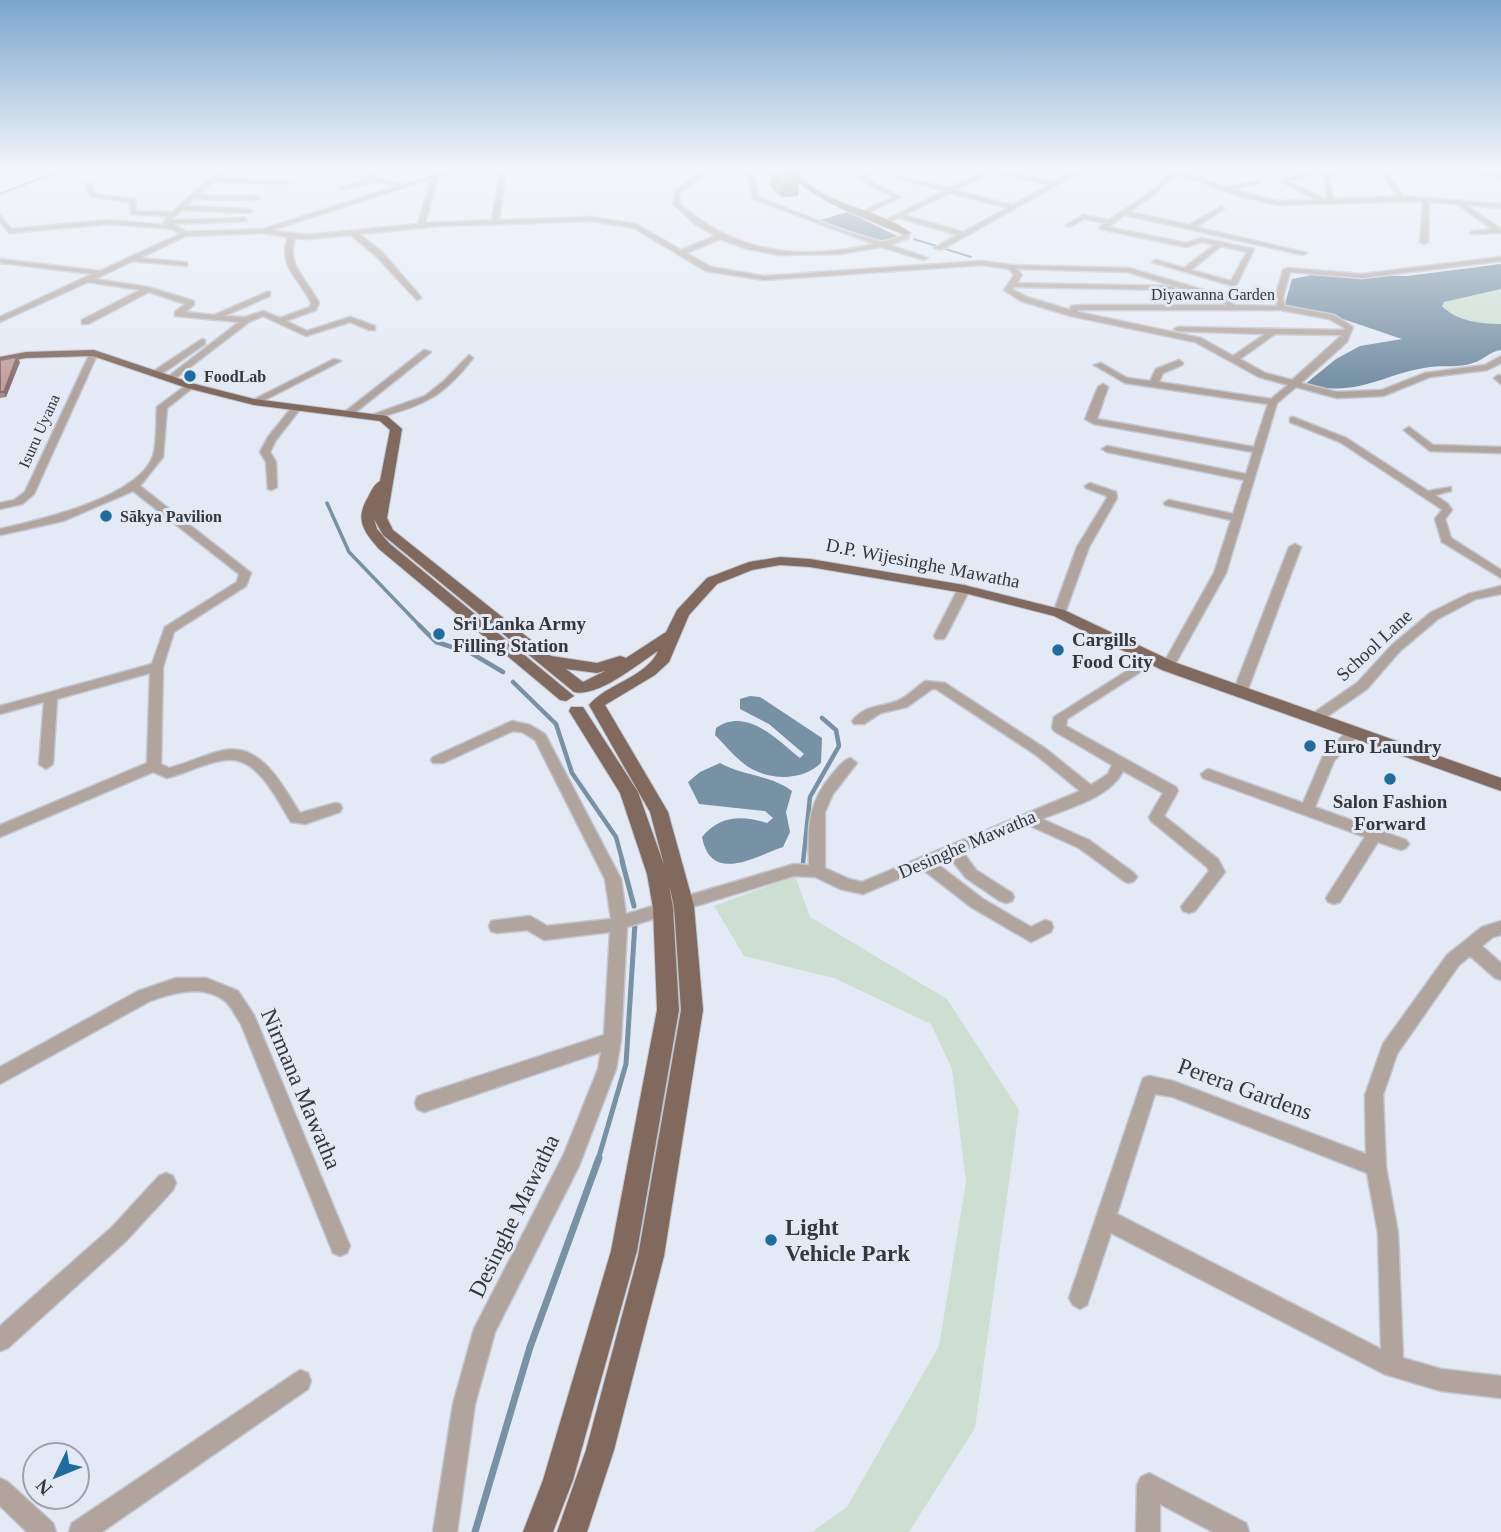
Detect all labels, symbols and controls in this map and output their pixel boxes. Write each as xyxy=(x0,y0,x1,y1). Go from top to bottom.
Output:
street label: Diyawanna Garden xyxy=(1151,286,1275,304)
marker: FoodLab xyxy=(182,368,198,384)
place label: FoodLab xyxy=(204,368,266,385)
street label: Isuru Uyana xyxy=(15,392,64,471)
marker: Sākya Pavilion xyxy=(98,508,114,524)
place label: Sākya Pavilion xyxy=(120,508,222,526)
street label: D.P. Wijesinghe Mawatha xyxy=(824,534,1022,592)
street label: School Lane xyxy=(1332,605,1416,685)
place label: Sri Lanka Army Filling Station xyxy=(453,613,587,656)
marker: Sri Lanka Army Filling Station xyxy=(431,626,447,642)
place label: Cargills Food City xyxy=(1072,629,1153,672)
marker: Cargills Food City xyxy=(1050,642,1066,658)
place label: Euro Laundry xyxy=(1324,736,1442,757)
marker: Euro Laundry xyxy=(1302,738,1318,754)
marker: Salon Fashion Forward xyxy=(1382,771,1398,787)
place label: Salon Fashion Forward xyxy=(1333,791,1448,834)
street label: Desinghe Mawatha xyxy=(895,805,1039,882)
street label: Nirmana Mawatha xyxy=(256,1005,346,1173)
street label: Perera Gardens xyxy=(1174,1053,1316,1125)
street label: Desinghe Mawatha xyxy=(464,1130,564,1302)
place label: Light Vehicle Park xyxy=(785,1215,910,1266)
marker: Light Vehicle Park xyxy=(763,1232,779,1248)
north arrow xyxy=(21,1441,91,1511)
text: N xyxy=(31,1475,56,1499)

